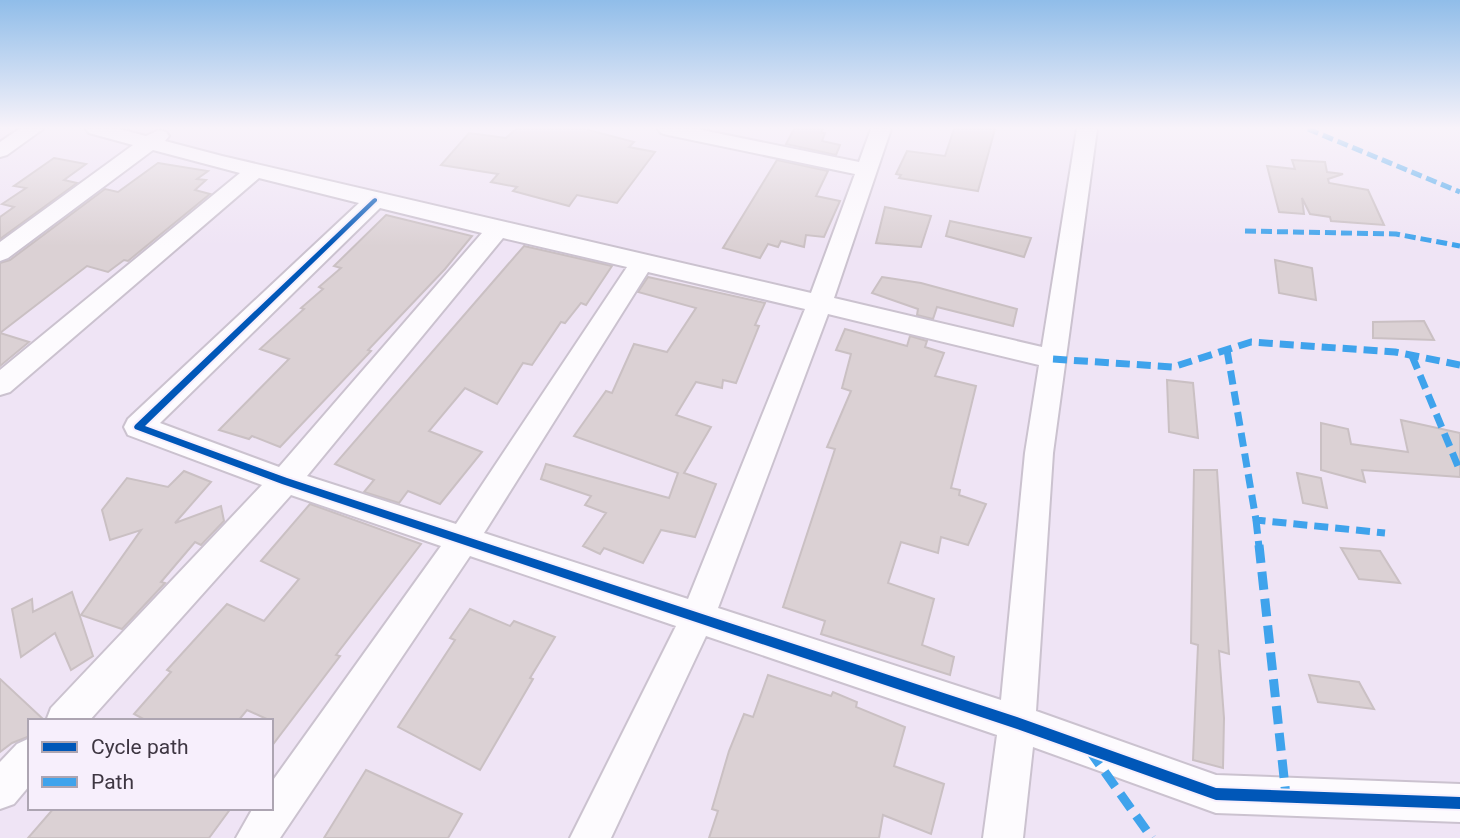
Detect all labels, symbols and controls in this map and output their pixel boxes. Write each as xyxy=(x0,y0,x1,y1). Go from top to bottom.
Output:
legend xyxy=(28,719,273,810)
text: Cycle path xyxy=(91,735,189,759)
text: Path xyxy=(91,770,134,794)

